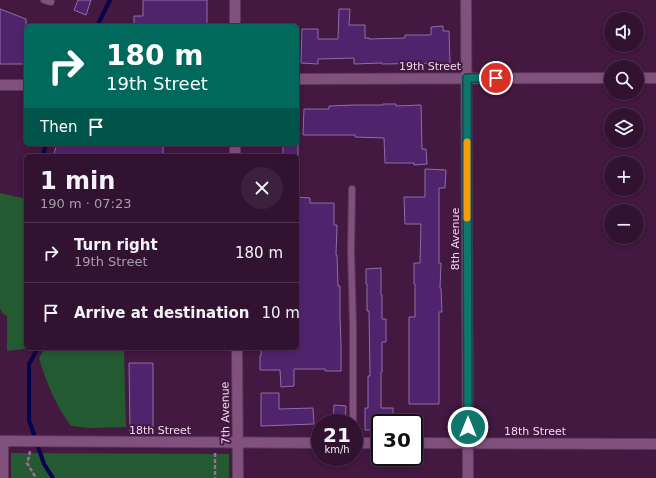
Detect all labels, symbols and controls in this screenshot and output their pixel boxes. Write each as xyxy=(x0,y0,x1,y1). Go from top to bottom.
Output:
map controls xyxy=(604,12,644,244)
button: sound xyxy=(604,12,644,52)
text: 180 m xyxy=(106,39,203,72)
icon: right xyxy=(40,40,92,92)
street label: 19th Street xyxy=(399,60,462,73)
button: search xyxy=(604,60,644,100)
pin xyxy=(479,61,513,95)
icon: arrive xyxy=(485,67,507,89)
text: 19th Street xyxy=(106,73,208,94)
button: layers xyxy=(604,108,644,148)
icon: arrive xyxy=(85,116,107,138)
text: Then xyxy=(40,118,77,136)
button: + xyxy=(604,156,644,196)
text: 1 min xyxy=(40,167,115,195)
button: close xyxy=(241,167,283,209)
text: 190 m · 07:23 xyxy=(40,196,131,211)
button: − xyxy=(604,204,644,244)
street label: 8th Avenue xyxy=(449,207,462,270)
text: Turn right xyxy=(74,236,158,254)
icon: right xyxy=(40,242,62,264)
text: 180 m xyxy=(235,244,283,262)
text: 19th Street xyxy=(74,254,148,269)
icon: arrive xyxy=(40,302,62,324)
text: Arrive at destination xyxy=(74,304,249,322)
text: 10 m xyxy=(261,304,300,322)
street label: 7th Avenue xyxy=(218,381,233,444)
position arrow xyxy=(447,406,489,448)
speed limit sign: 30 xyxy=(371,414,423,466)
text: 21 xyxy=(323,423,351,447)
street label: 18th Street xyxy=(129,424,192,437)
street label: 18th Street xyxy=(504,425,567,438)
text: km/h xyxy=(324,444,350,455)

